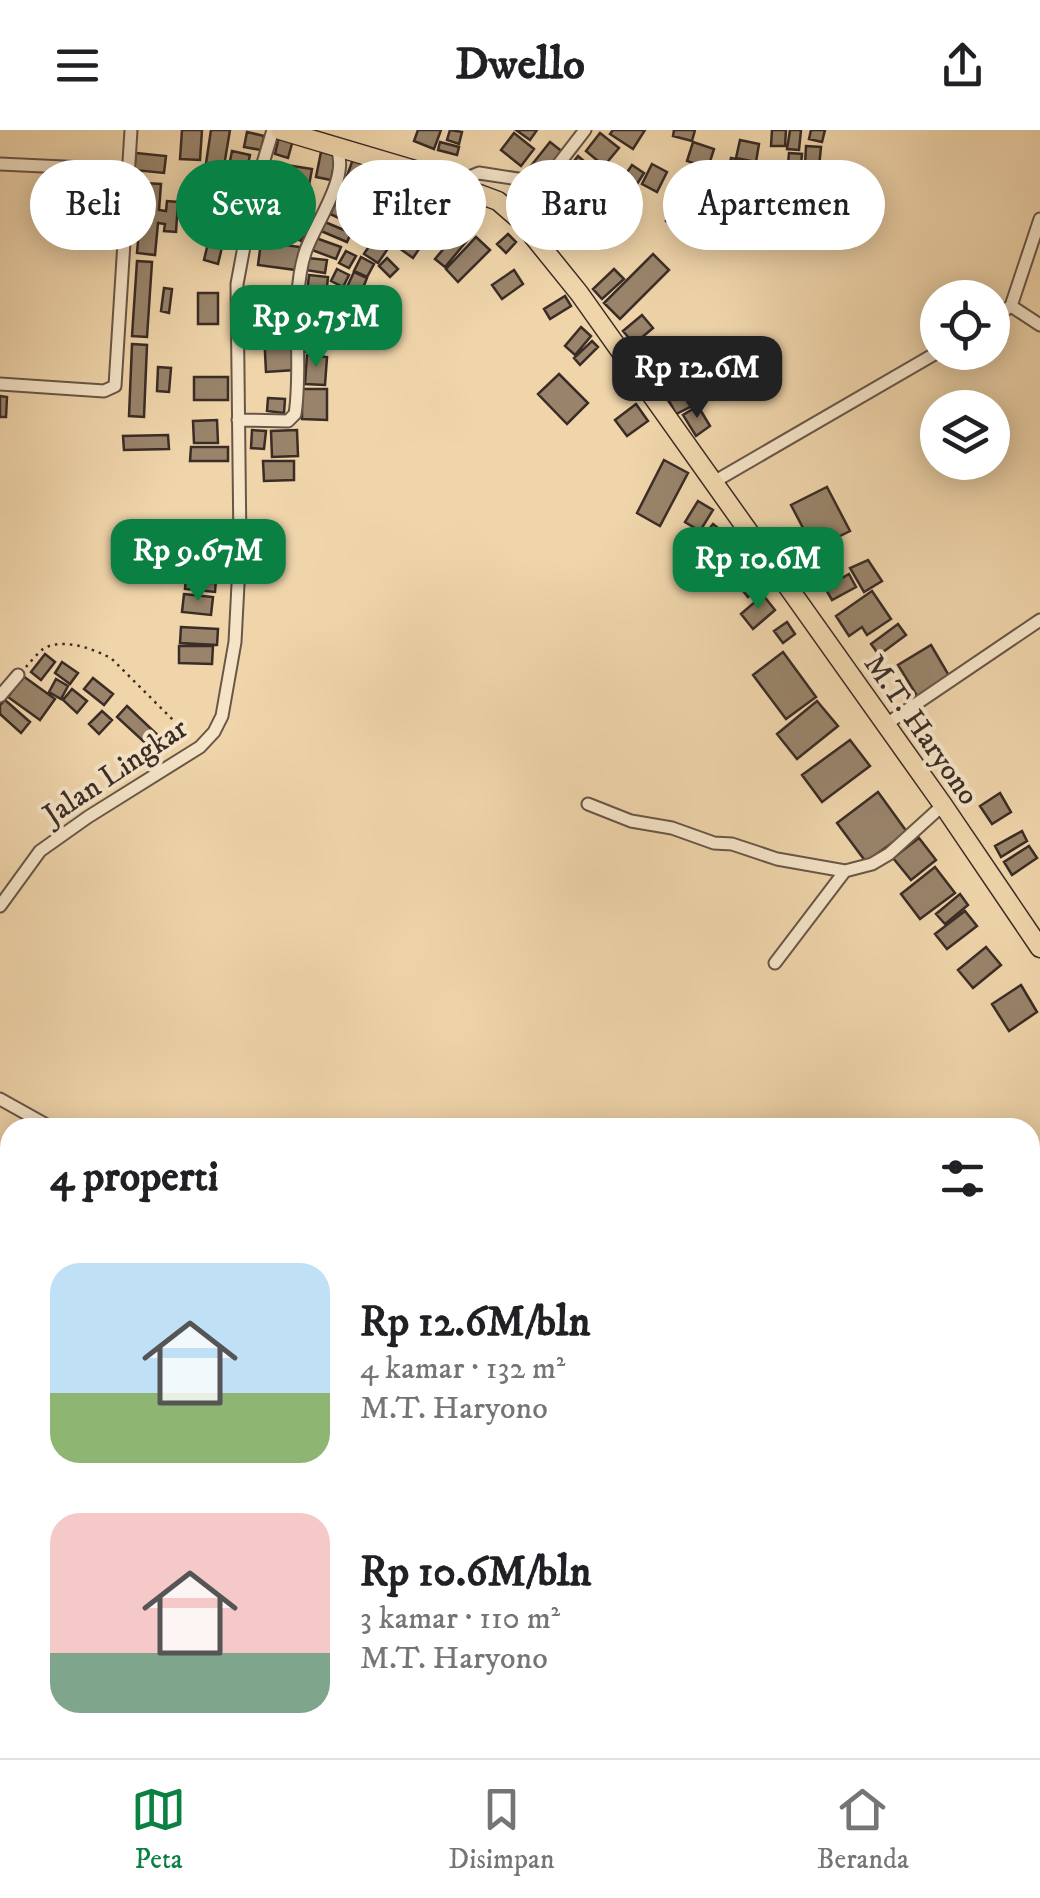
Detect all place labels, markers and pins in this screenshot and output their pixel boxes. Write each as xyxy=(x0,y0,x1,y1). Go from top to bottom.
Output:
pin: Rp 9.75M xyxy=(213,285,419,370)
pin: Rp 12.6M xyxy=(594,336,800,421)
pin: Rp 9.67M xyxy=(95,519,301,604)
pin: Rp 10.6M xyxy=(655,527,861,612)

